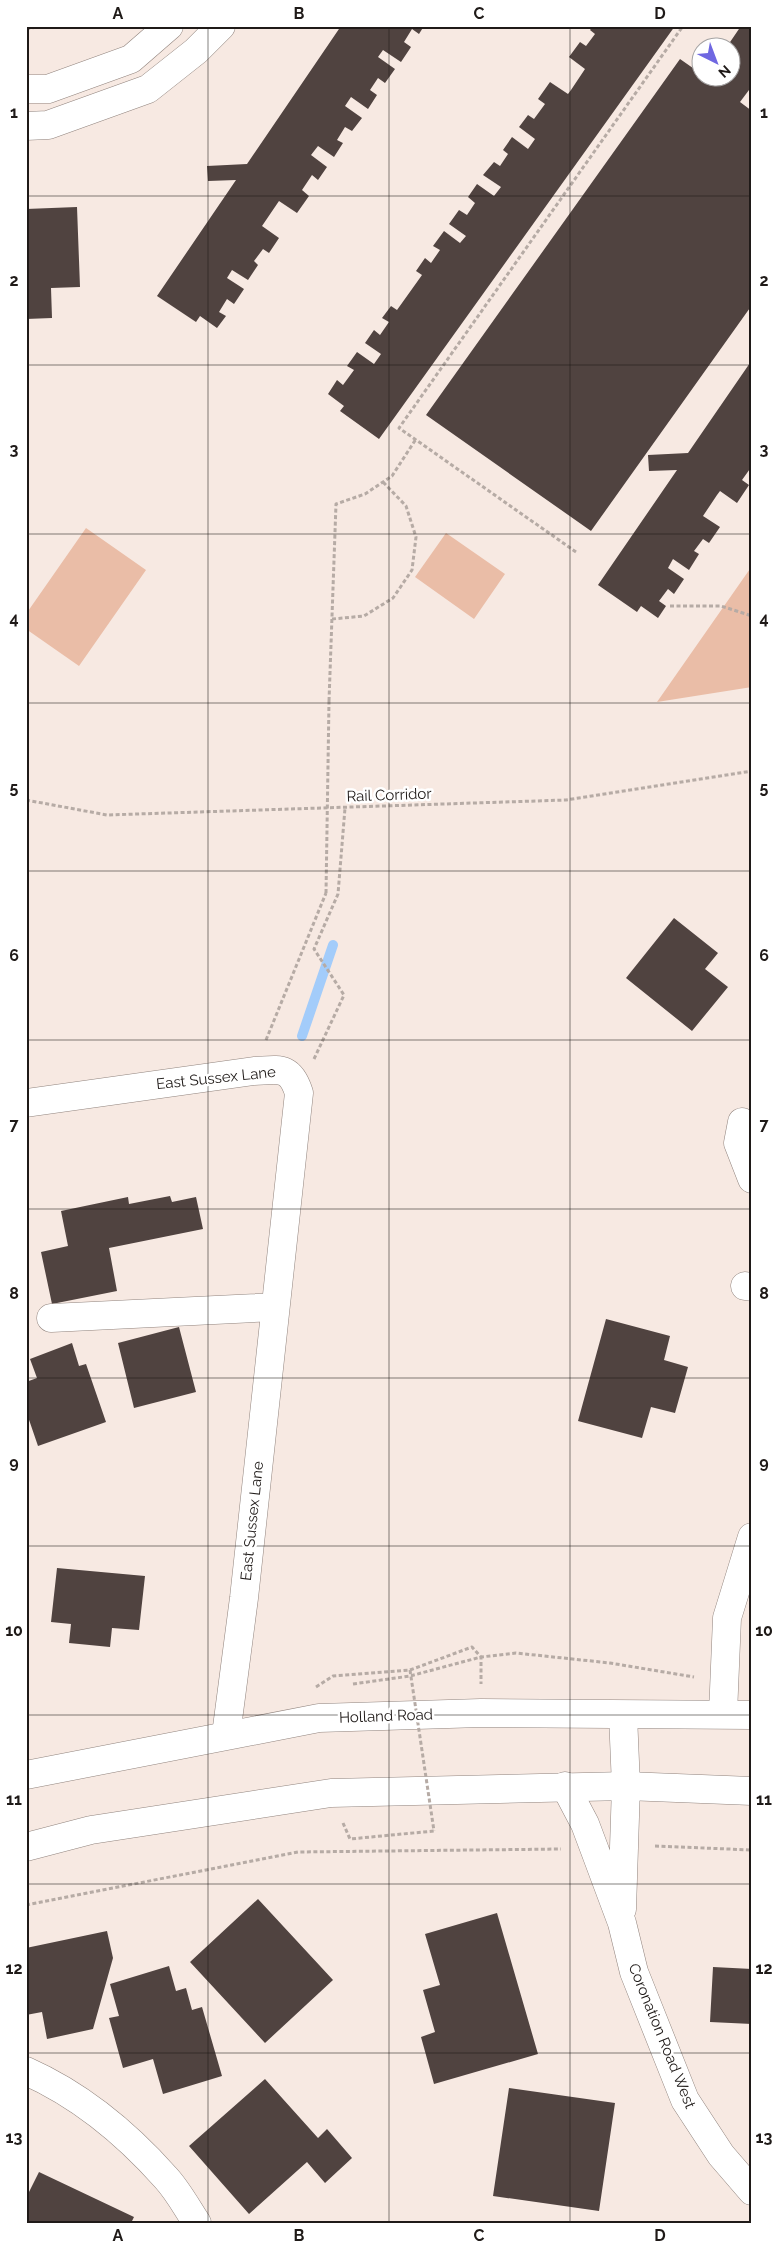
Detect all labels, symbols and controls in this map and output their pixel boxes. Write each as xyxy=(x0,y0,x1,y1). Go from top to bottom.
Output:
text: A xyxy=(113,4,124,23)
text: B xyxy=(294,4,305,23)
text: C xyxy=(474,4,485,23)
text: D xyxy=(654,4,666,23)
north arrow xyxy=(690,38,740,88)
text: N xyxy=(715,62,734,81)
text: 1 xyxy=(10,103,18,122)
text: 1 xyxy=(760,103,768,122)
text: 2 xyxy=(9,271,19,290)
text: 2 xyxy=(759,271,769,290)
text: 3 xyxy=(10,440,19,459)
text: 3 xyxy=(760,440,769,459)
text: 4 xyxy=(9,609,19,628)
text: 4 xyxy=(759,609,769,628)
text: 5 xyxy=(10,778,19,797)
text: 5 xyxy=(760,778,769,797)
street label: Rail Corridor xyxy=(346,784,433,805)
text: 6 xyxy=(9,946,19,965)
text: 6 xyxy=(759,946,769,965)
street label: East Sussex Lane xyxy=(155,1063,277,1093)
text: 7 xyxy=(10,1115,19,1134)
text: 7 xyxy=(760,1115,769,1134)
text: 8 xyxy=(9,1284,19,1303)
text: 8 xyxy=(759,1284,769,1303)
text: 9 xyxy=(9,1453,19,1472)
text: 9 xyxy=(759,1453,769,1472)
street label: East Sussex Lane xyxy=(237,1460,267,1582)
text: 10 xyxy=(5,1621,23,1640)
text: 10 xyxy=(755,1621,773,1640)
street label: Holland Road xyxy=(339,1705,433,1727)
text: 11 xyxy=(6,1790,22,1809)
text: 11 xyxy=(756,1790,772,1809)
text: 12 xyxy=(6,1959,22,1978)
text: 12 xyxy=(756,1959,772,1978)
street label: Coronation Road West xyxy=(625,1961,699,2111)
text: 13 xyxy=(6,2128,22,2147)
text: 13 xyxy=(756,2128,772,2147)
text: A xyxy=(113,2226,124,2245)
text: B xyxy=(294,2226,305,2245)
text: C xyxy=(474,2226,485,2245)
text: D xyxy=(654,2226,666,2245)

